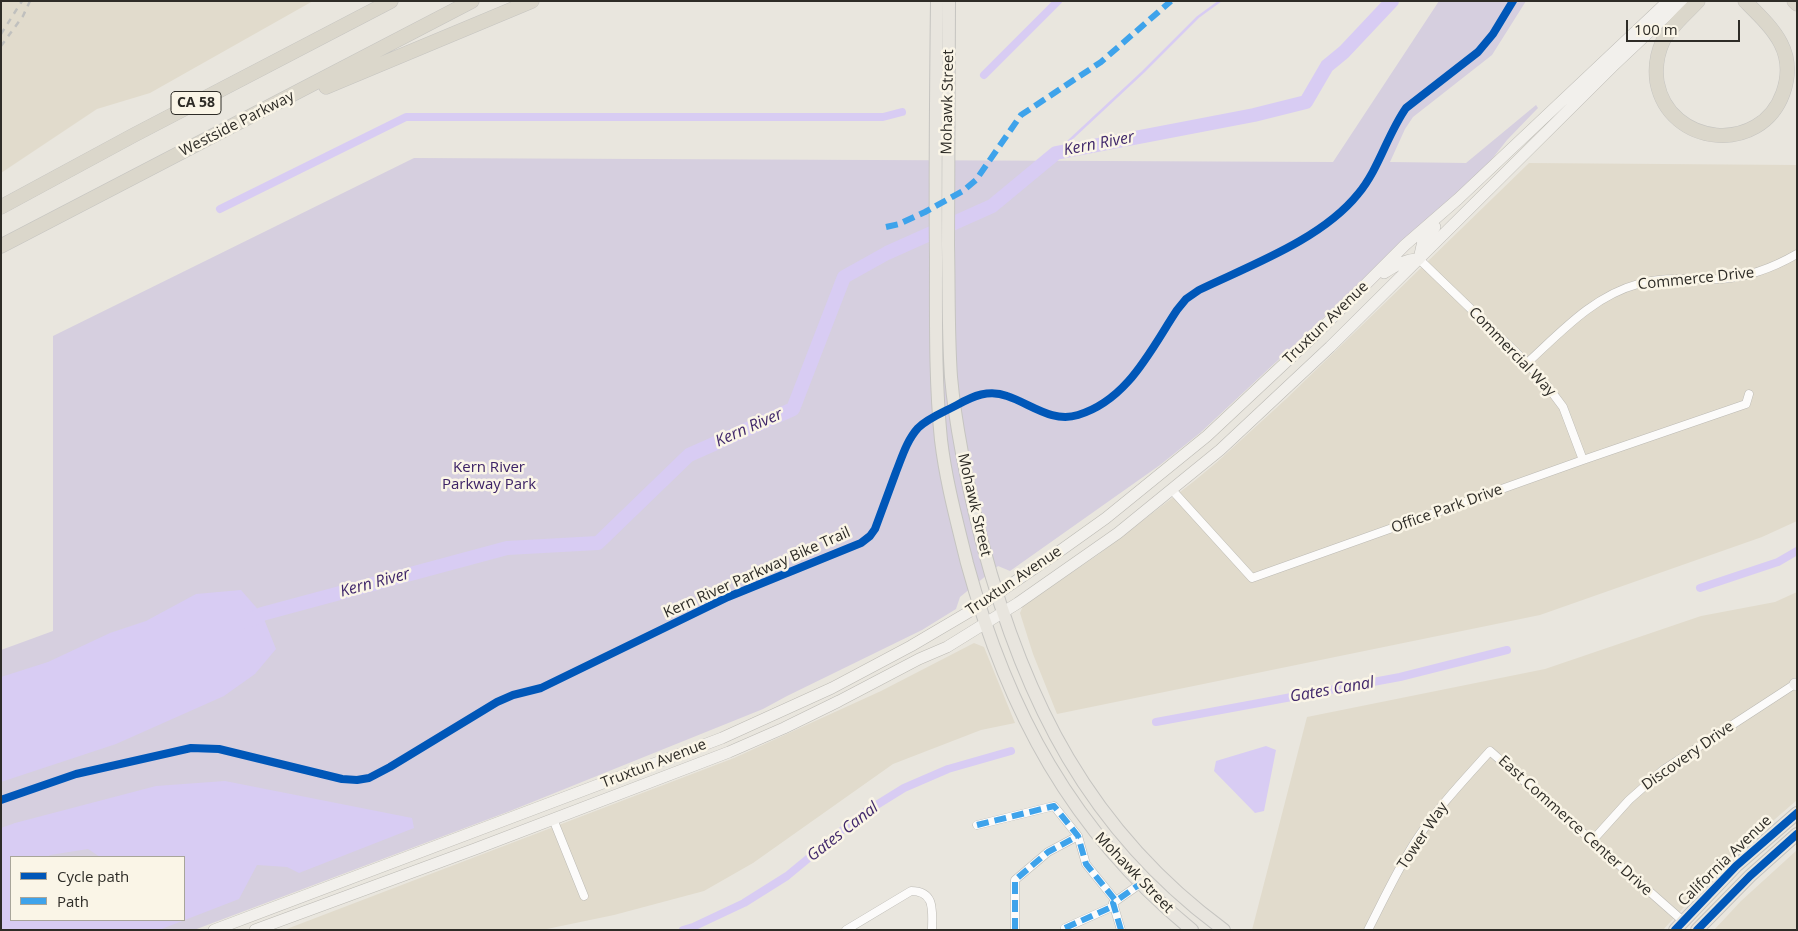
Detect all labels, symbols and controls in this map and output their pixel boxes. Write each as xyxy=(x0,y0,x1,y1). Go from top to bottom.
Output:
scale bar xyxy=(1628,10,1742,42)
text: 100 m xyxy=(1634,19,1678,39)
street label: Mohawk Street xyxy=(938,49,958,155)
street label: Westside Parkway xyxy=(177,87,297,161)
road number: CA 58 xyxy=(171,92,221,115)
water label: Kern River xyxy=(1062,128,1136,160)
street label: Commerce Drive xyxy=(1637,264,1755,294)
street label: Truxtun Avenue xyxy=(1280,278,1372,368)
street label: Commercial Way xyxy=(1465,303,1559,401)
water label: Kern River xyxy=(712,405,786,451)
street label: Mohawk Street xyxy=(953,452,995,558)
park label: Kern River Parkway Park xyxy=(442,459,536,494)
street label: Office Park Drive xyxy=(1389,481,1505,537)
street label: Kern River Parkway Bike Trail xyxy=(661,524,853,622)
street label: Truxtun Avenue xyxy=(963,542,1065,620)
water label: Kern River xyxy=(338,564,412,602)
water label: Gates Canal xyxy=(1288,673,1376,707)
street label: Discovery Drive xyxy=(1639,718,1737,794)
street label: Truxtun Avenue xyxy=(599,736,709,792)
street label: East Commerce Center Drive xyxy=(1494,752,1656,900)
water label: Gates Canal xyxy=(804,798,882,866)
street label: Tower Way xyxy=(1394,799,1452,873)
street label: California Avenue xyxy=(1675,812,1775,910)
street label: Mohawk Street xyxy=(1091,829,1177,917)
legend xyxy=(10,856,185,921)
text: Cycle path xyxy=(57,866,129,886)
text: Path xyxy=(57,891,89,911)

